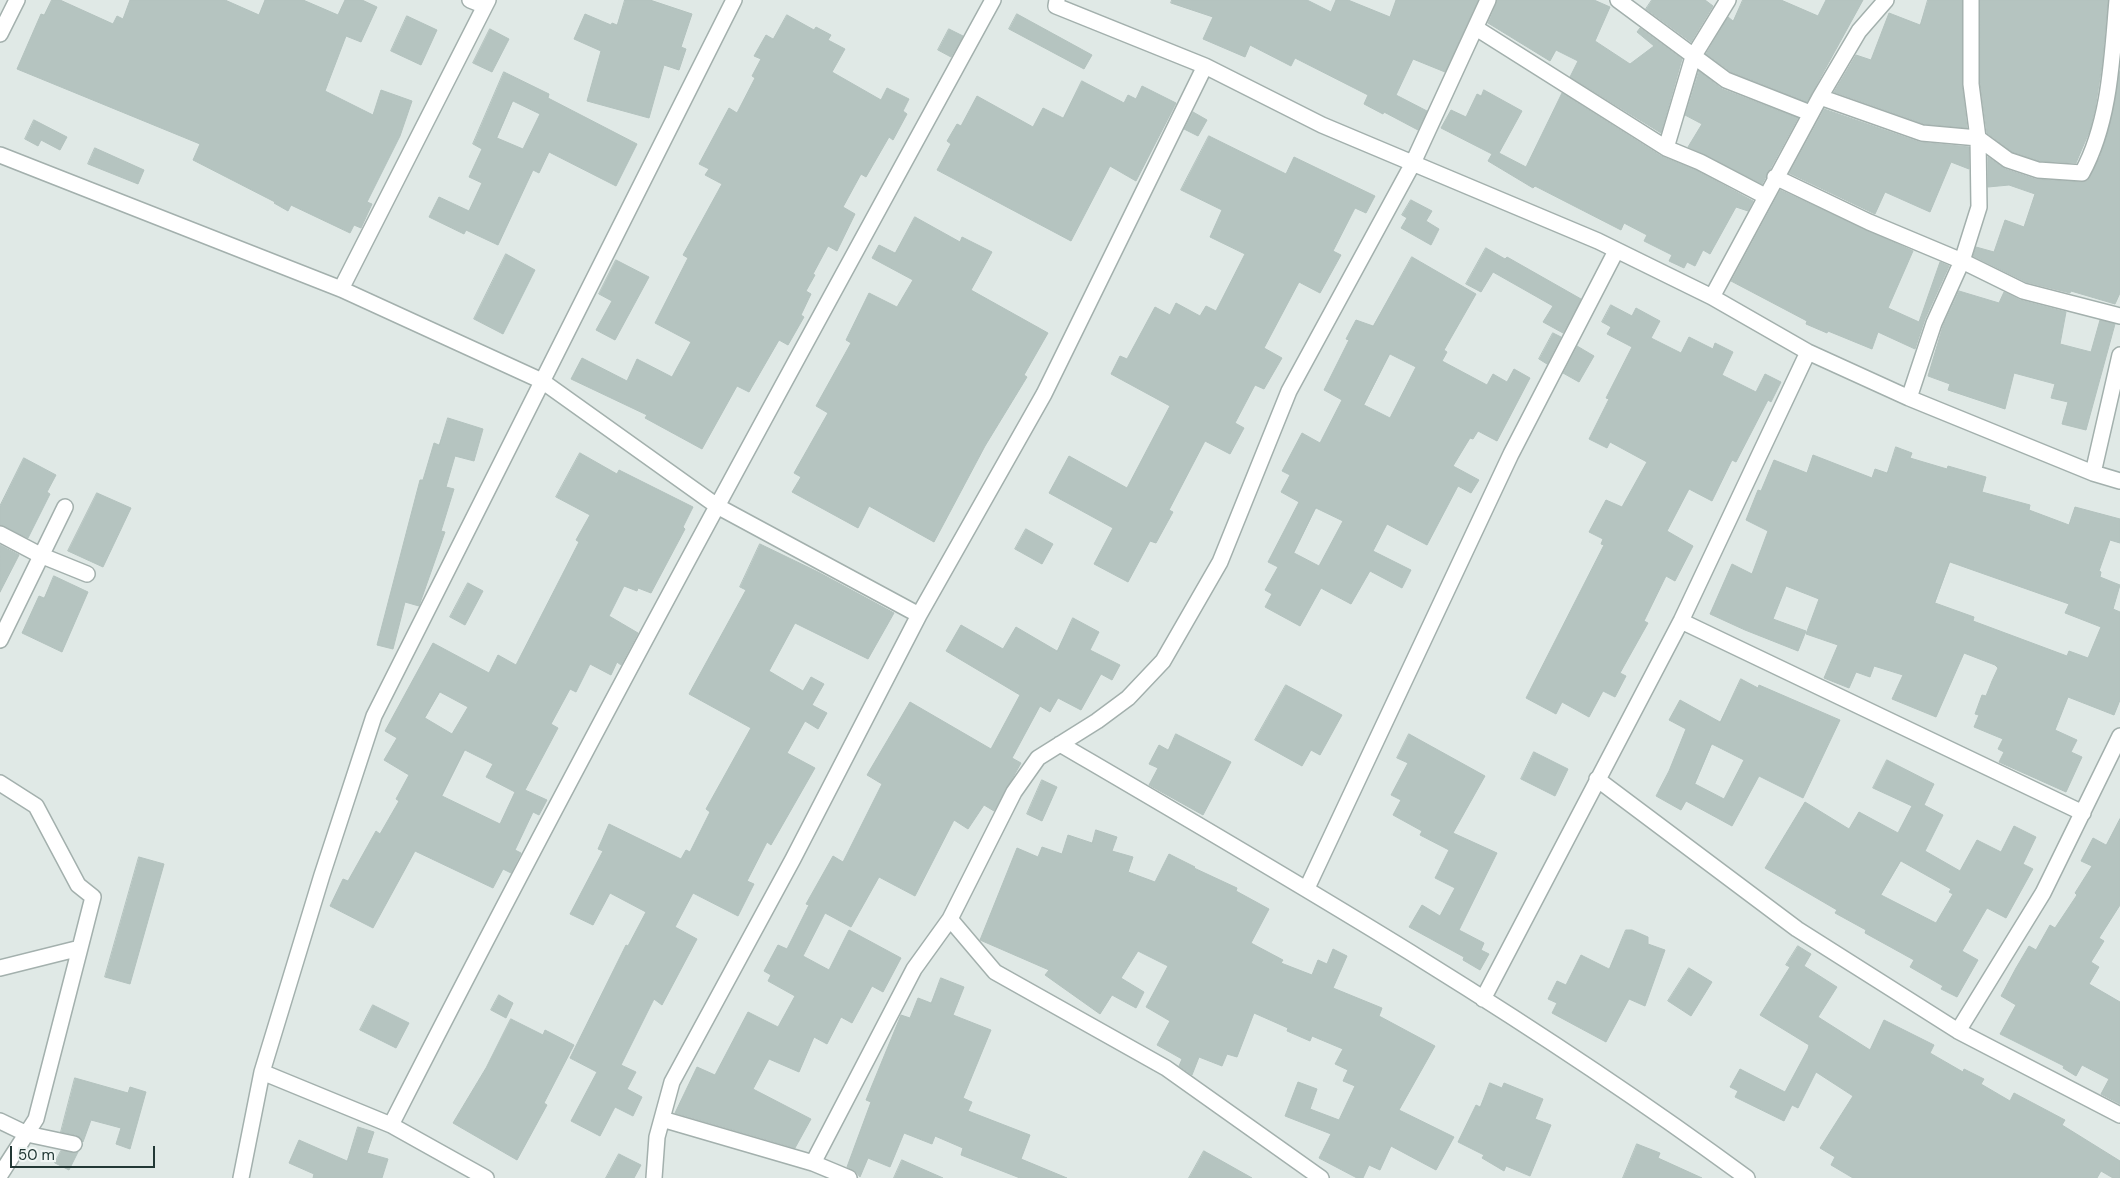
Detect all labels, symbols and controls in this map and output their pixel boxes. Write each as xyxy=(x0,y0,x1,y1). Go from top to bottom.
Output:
scale bar xyxy=(12,1136,158,1168)
text: 50 m xyxy=(18,1145,55,1165)

